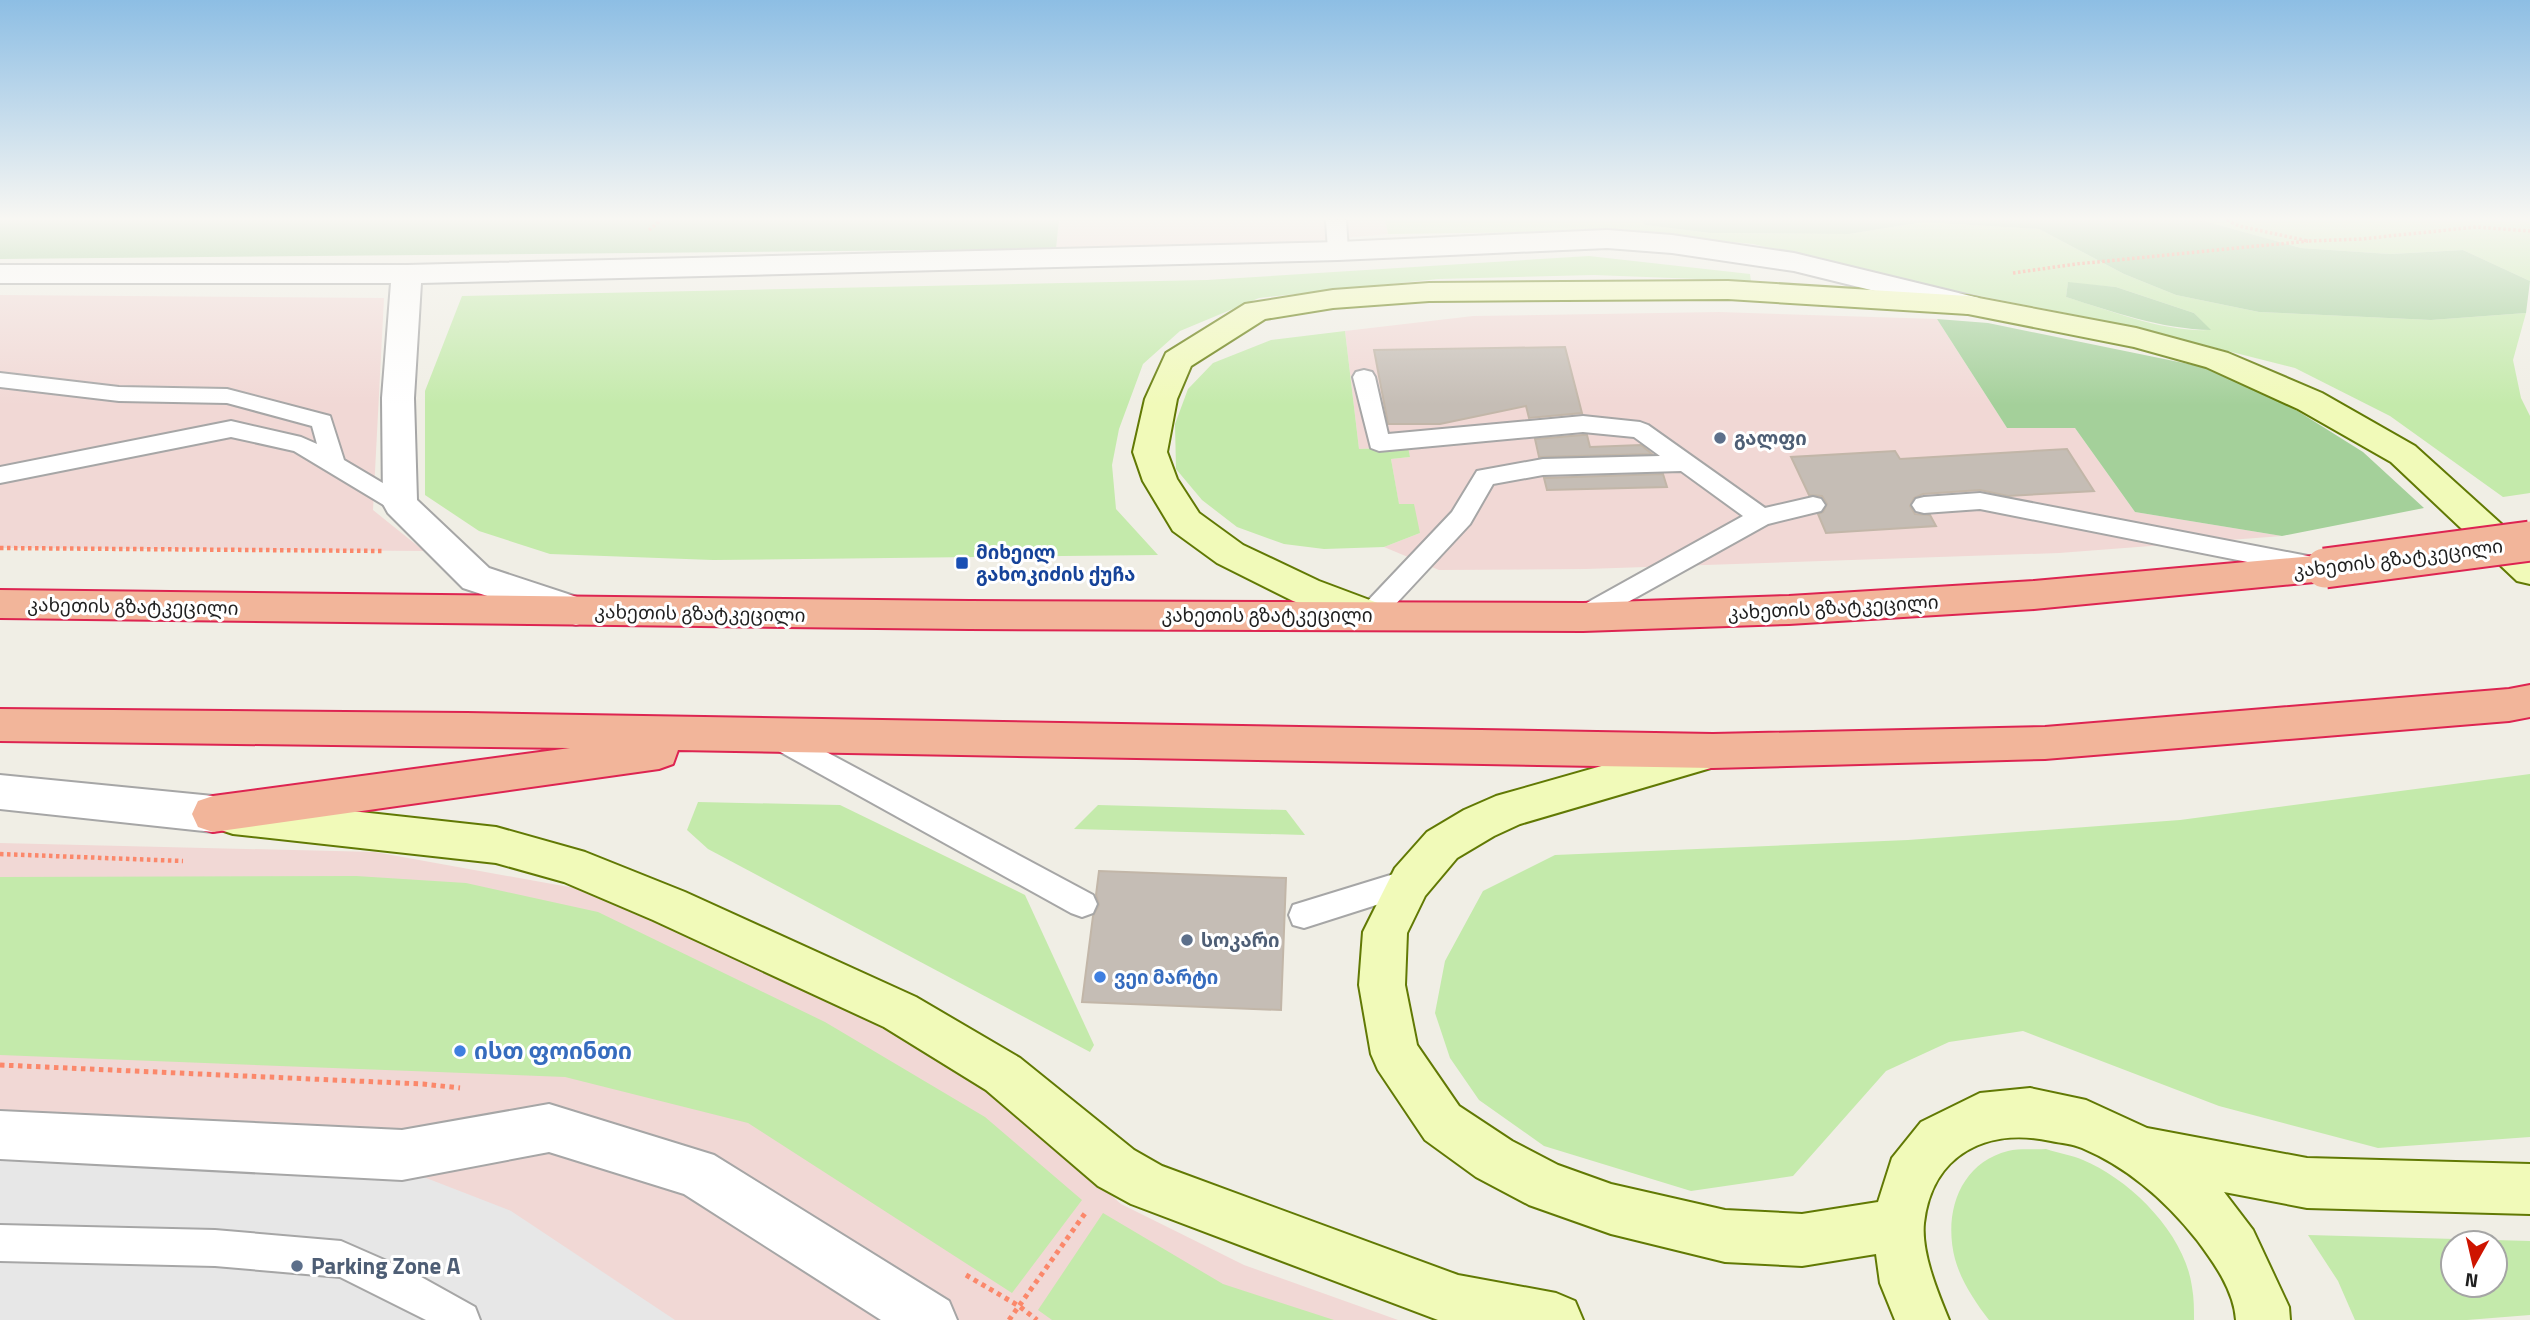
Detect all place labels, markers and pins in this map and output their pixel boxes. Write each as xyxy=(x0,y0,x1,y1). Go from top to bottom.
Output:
place label: გალფი xyxy=(1734,423,1807,452)
marker: გალფი xyxy=(1712,430,1728,446)
place label: მიხეილ გახოკიძის ქუჩა xyxy=(976,537,1135,588)
marker: მიხეილ გახოკიძის ქუჩა xyxy=(954,555,970,571)
place label: სოკარი xyxy=(1201,925,1279,954)
marker: სოკარი xyxy=(1179,932,1195,948)
place label: ვეი მარტი xyxy=(1114,962,1218,991)
marker: ვეი მარტი xyxy=(1092,969,1108,985)
place label: ისთ ფოინთი xyxy=(474,1033,632,1068)
marker: ისთ ფოინთი xyxy=(452,1043,468,1059)
place label: Parking Zone A xyxy=(311,1248,460,1283)
marker: Parking Zone A xyxy=(289,1258,305,1274)

